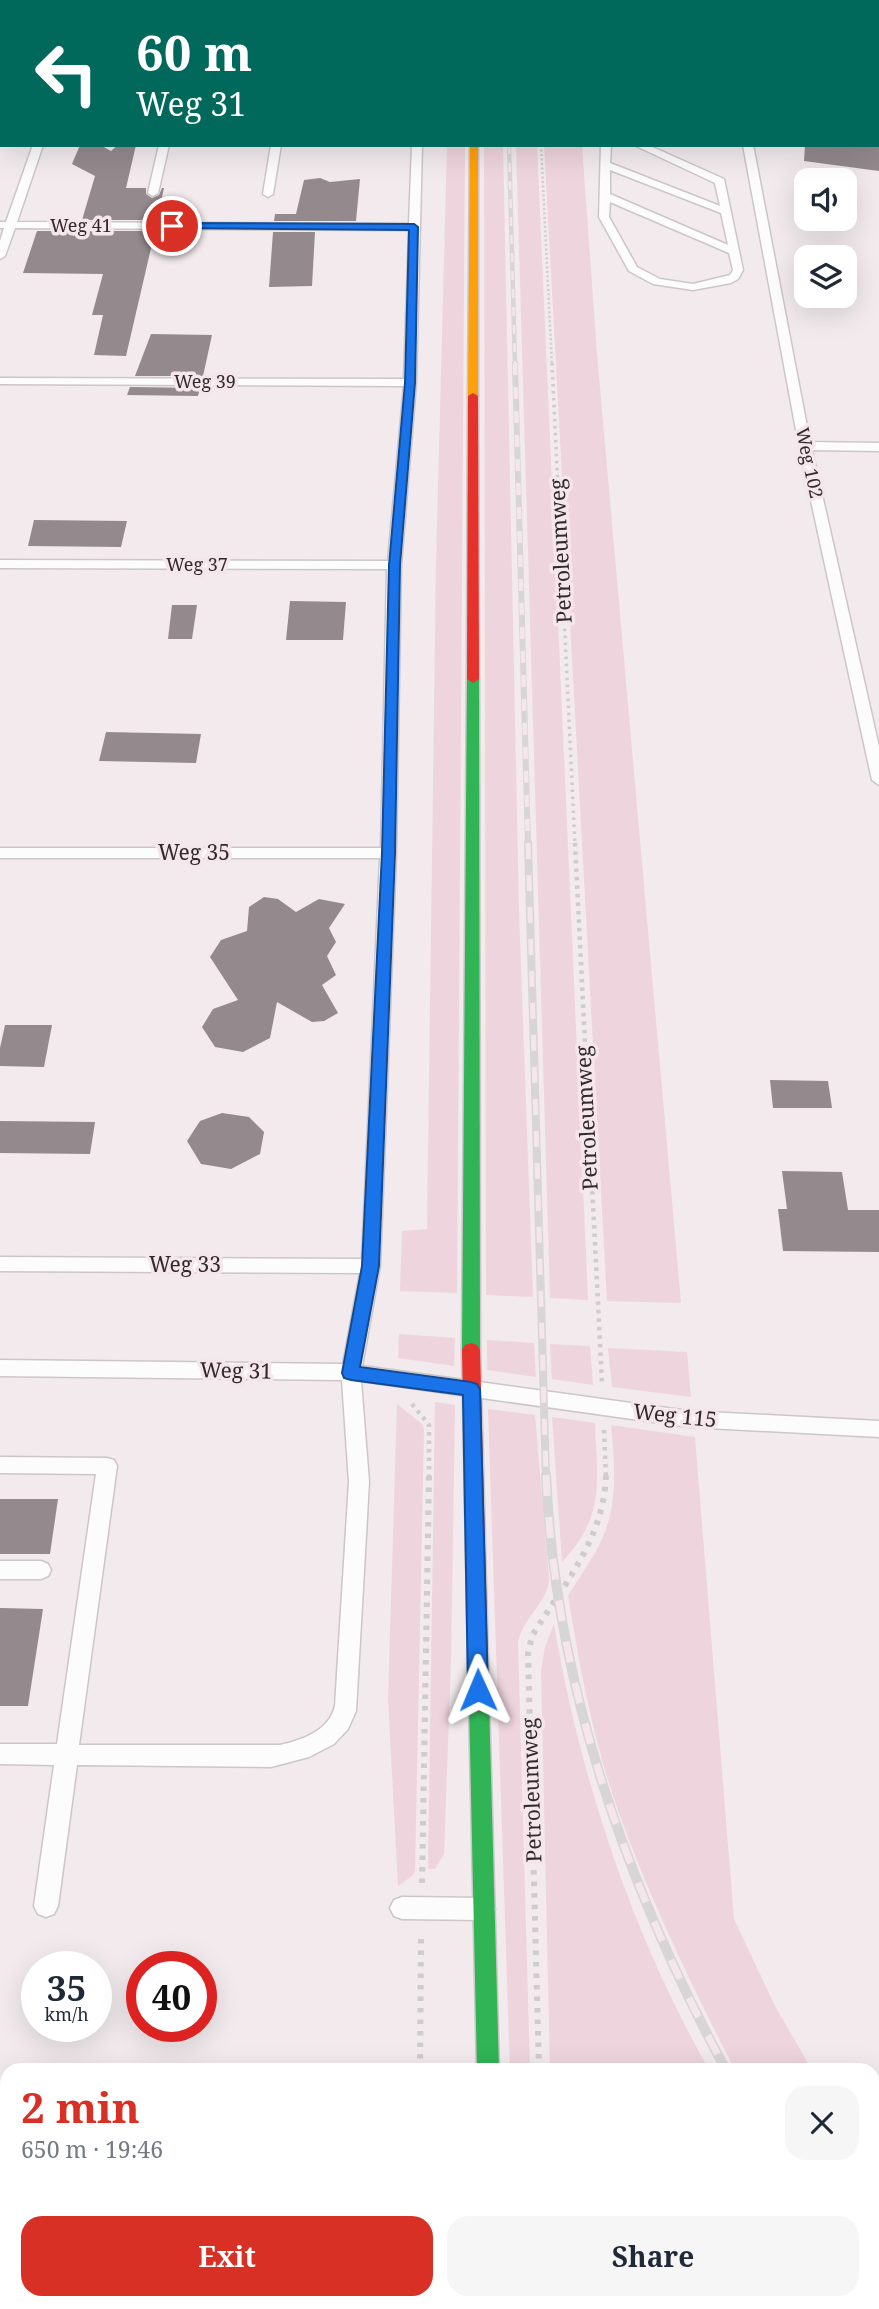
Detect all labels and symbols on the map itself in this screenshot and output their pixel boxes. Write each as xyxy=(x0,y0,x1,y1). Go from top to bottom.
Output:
pin xyxy=(142,196,202,256)
street label: Weg 41 xyxy=(50,213,112,237)
street label: Weg 39 xyxy=(174,369,236,393)
street label: Weg 102 xyxy=(791,425,829,500)
street label: Petroleumweg xyxy=(542,477,578,624)
street label: Weg 37 xyxy=(166,552,228,576)
street label: Weg 35 xyxy=(158,838,230,866)
street label: Petroleumweg xyxy=(568,1044,604,1191)
street label: Weg 33 xyxy=(149,1250,221,1278)
street label: Weg 31 xyxy=(200,1355,272,1385)
street label: Weg 115 xyxy=(632,1397,718,1433)
position arrow xyxy=(441,1653,515,1727)
street label: Petroleumweg xyxy=(514,1716,548,1863)
speed limit sign: 40 xyxy=(126,1951,217,2042)

